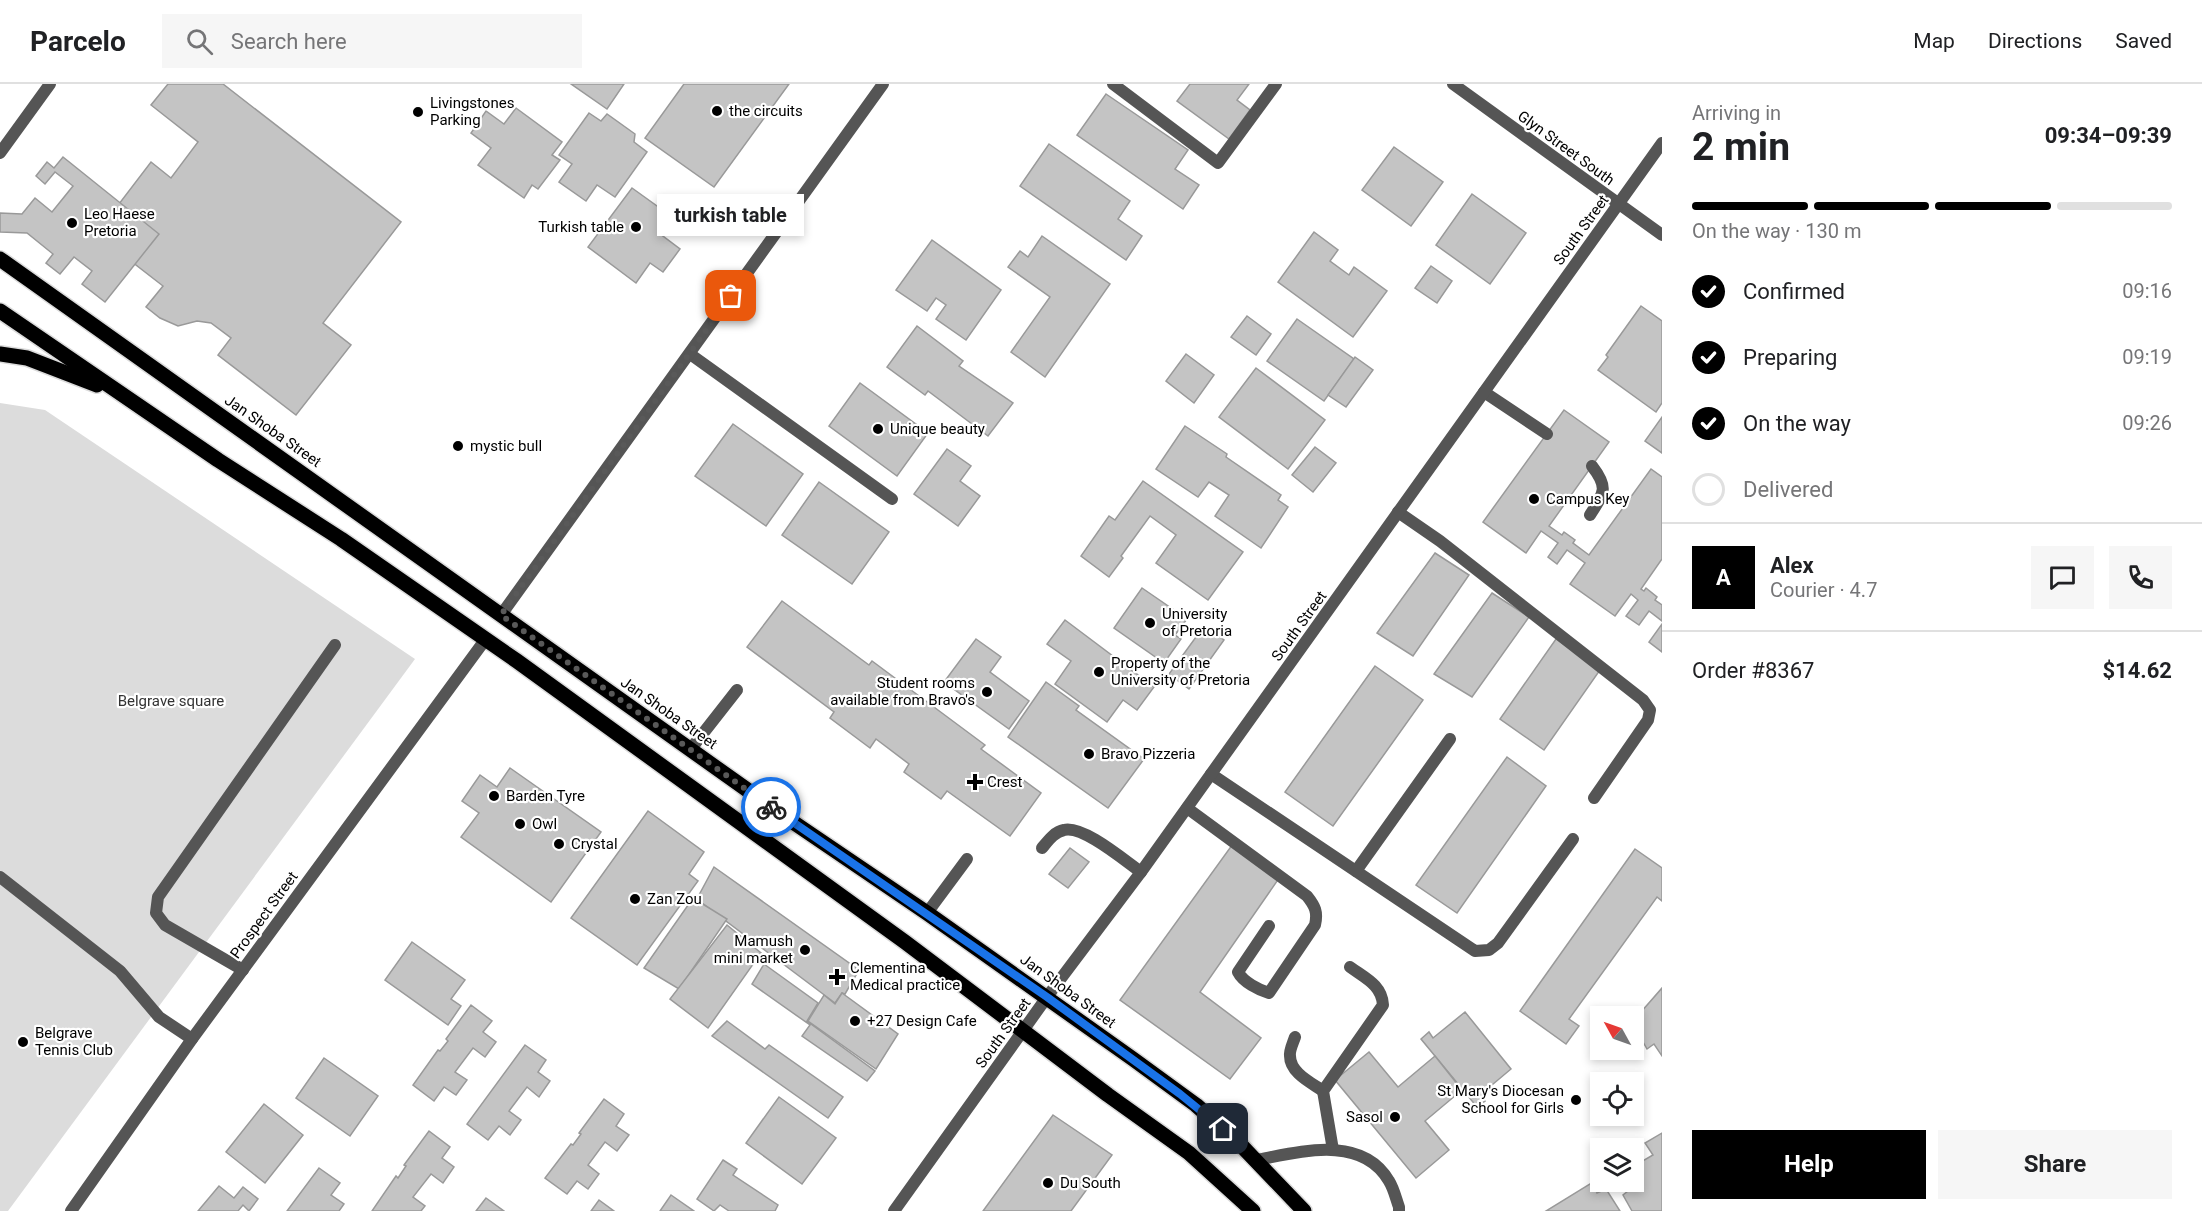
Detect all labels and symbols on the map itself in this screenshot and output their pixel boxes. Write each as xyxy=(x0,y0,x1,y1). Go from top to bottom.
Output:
place label: Livingstones Parking xyxy=(430,94,514,129)
place label: the circuits xyxy=(729,102,803,120)
marker: the circuits xyxy=(710,104,724,118)
marker: Livingstones Parking xyxy=(411,105,425,119)
street label: Glyn Street South xyxy=(1514,107,1618,189)
street label: South Street xyxy=(1550,191,1612,269)
callout: turkish table xyxy=(658,194,804,236)
place label: Leo Haese Pretoria xyxy=(84,205,155,240)
marker: Leo Haese Pretoria xyxy=(65,216,79,230)
place label: Turkish table xyxy=(538,218,624,236)
marker: Turkish table xyxy=(629,220,643,234)
pin xyxy=(705,270,756,321)
street label: Jan Shoba Street xyxy=(221,391,325,471)
place label: Unique beauty xyxy=(890,420,985,438)
marker: Unique beauty xyxy=(871,422,885,436)
place label: mystic bull xyxy=(470,437,542,455)
marker: mystic bull xyxy=(451,439,465,453)
place label: Campus Key xyxy=(1546,490,1629,508)
marker: Campus Key xyxy=(1527,492,1541,506)
street label: South Street xyxy=(1268,587,1330,665)
place label: University of Pretoria xyxy=(1162,605,1232,640)
marker: University of Pretoria xyxy=(1143,616,1157,630)
place label: Property of the University of Pretoria xyxy=(1111,654,1250,689)
marker: Property of the University of Pretoria xyxy=(1092,665,1106,679)
street label: Jan Shoba Street xyxy=(617,673,721,753)
place label: Student rooms available from Bravo's xyxy=(830,674,975,709)
marker: Student rooms available from Bravo's xyxy=(980,685,994,699)
park label: Belgrave square xyxy=(118,692,224,710)
place label: Bravo Pizzeria xyxy=(1101,745,1195,763)
marker: Bravo Pizzeria xyxy=(1082,747,1096,761)
place label: Crest xyxy=(987,773,1022,791)
marker: Crest xyxy=(968,775,982,789)
courier xyxy=(741,777,801,837)
place label: Barden Tyre xyxy=(506,787,585,805)
marker: Barden Tyre xyxy=(487,789,501,803)
place label: Owl xyxy=(532,815,557,833)
marker: Owl xyxy=(513,817,527,831)
place label: Crystal xyxy=(571,835,618,853)
marker: Crystal xyxy=(552,837,566,851)
street label: Prospect Street xyxy=(226,868,302,962)
place label: Zan Zou xyxy=(647,890,702,908)
marker: Zan Zou xyxy=(628,892,642,906)
place label: Mamush mini market xyxy=(714,932,793,967)
marker: Mamush mini market xyxy=(798,943,812,957)
street label: Jan Shoba Street xyxy=(1017,950,1119,1032)
place label: Clementina Medical practice xyxy=(850,959,960,994)
marker: Clementina Medical practice xyxy=(828,968,846,986)
street label: South Street xyxy=(972,994,1034,1072)
north arrow xyxy=(1590,1006,1644,1060)
place label: +27 Design Cafe xyxy=(867,1012,977,1030)
marker: +27 Design Cafe xyxy=(848,1014,862,1028)
place label: Belgrave Tennis Club xyxy=(35,1024,113,1059)
marker: Belgrave Tennis Club xyxy=(16,1035,30,1049)
place label: St Mary's Diocesan School for Girls xyxy=(1437,1082,1564,1117)
marker: St Mary's Diocesan School for Girls xyxy=(1569,1093,1583,1107)
pin xyxy=(1197,1103,1248,1154)
place label: Sasol xyxy=(1346,1108,1383,1126)
marker: Sasol xyxy=(1388,1110,1402,1124)
place label: Du South xyxy=(1060,1174,1121,1192)
marker: Du South xyxy=(1041,1176,1055,1190)

